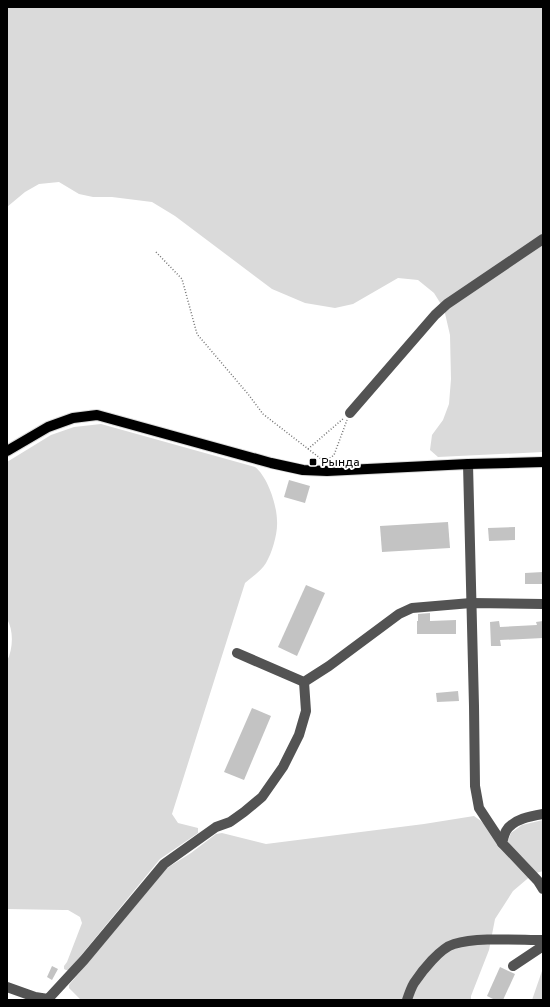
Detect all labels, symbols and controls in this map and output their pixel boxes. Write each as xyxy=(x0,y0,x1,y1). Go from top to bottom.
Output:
place label: Рында xyxy=(321,455,360,471)
marker: Рында xyxy=(308,457,318,467)

